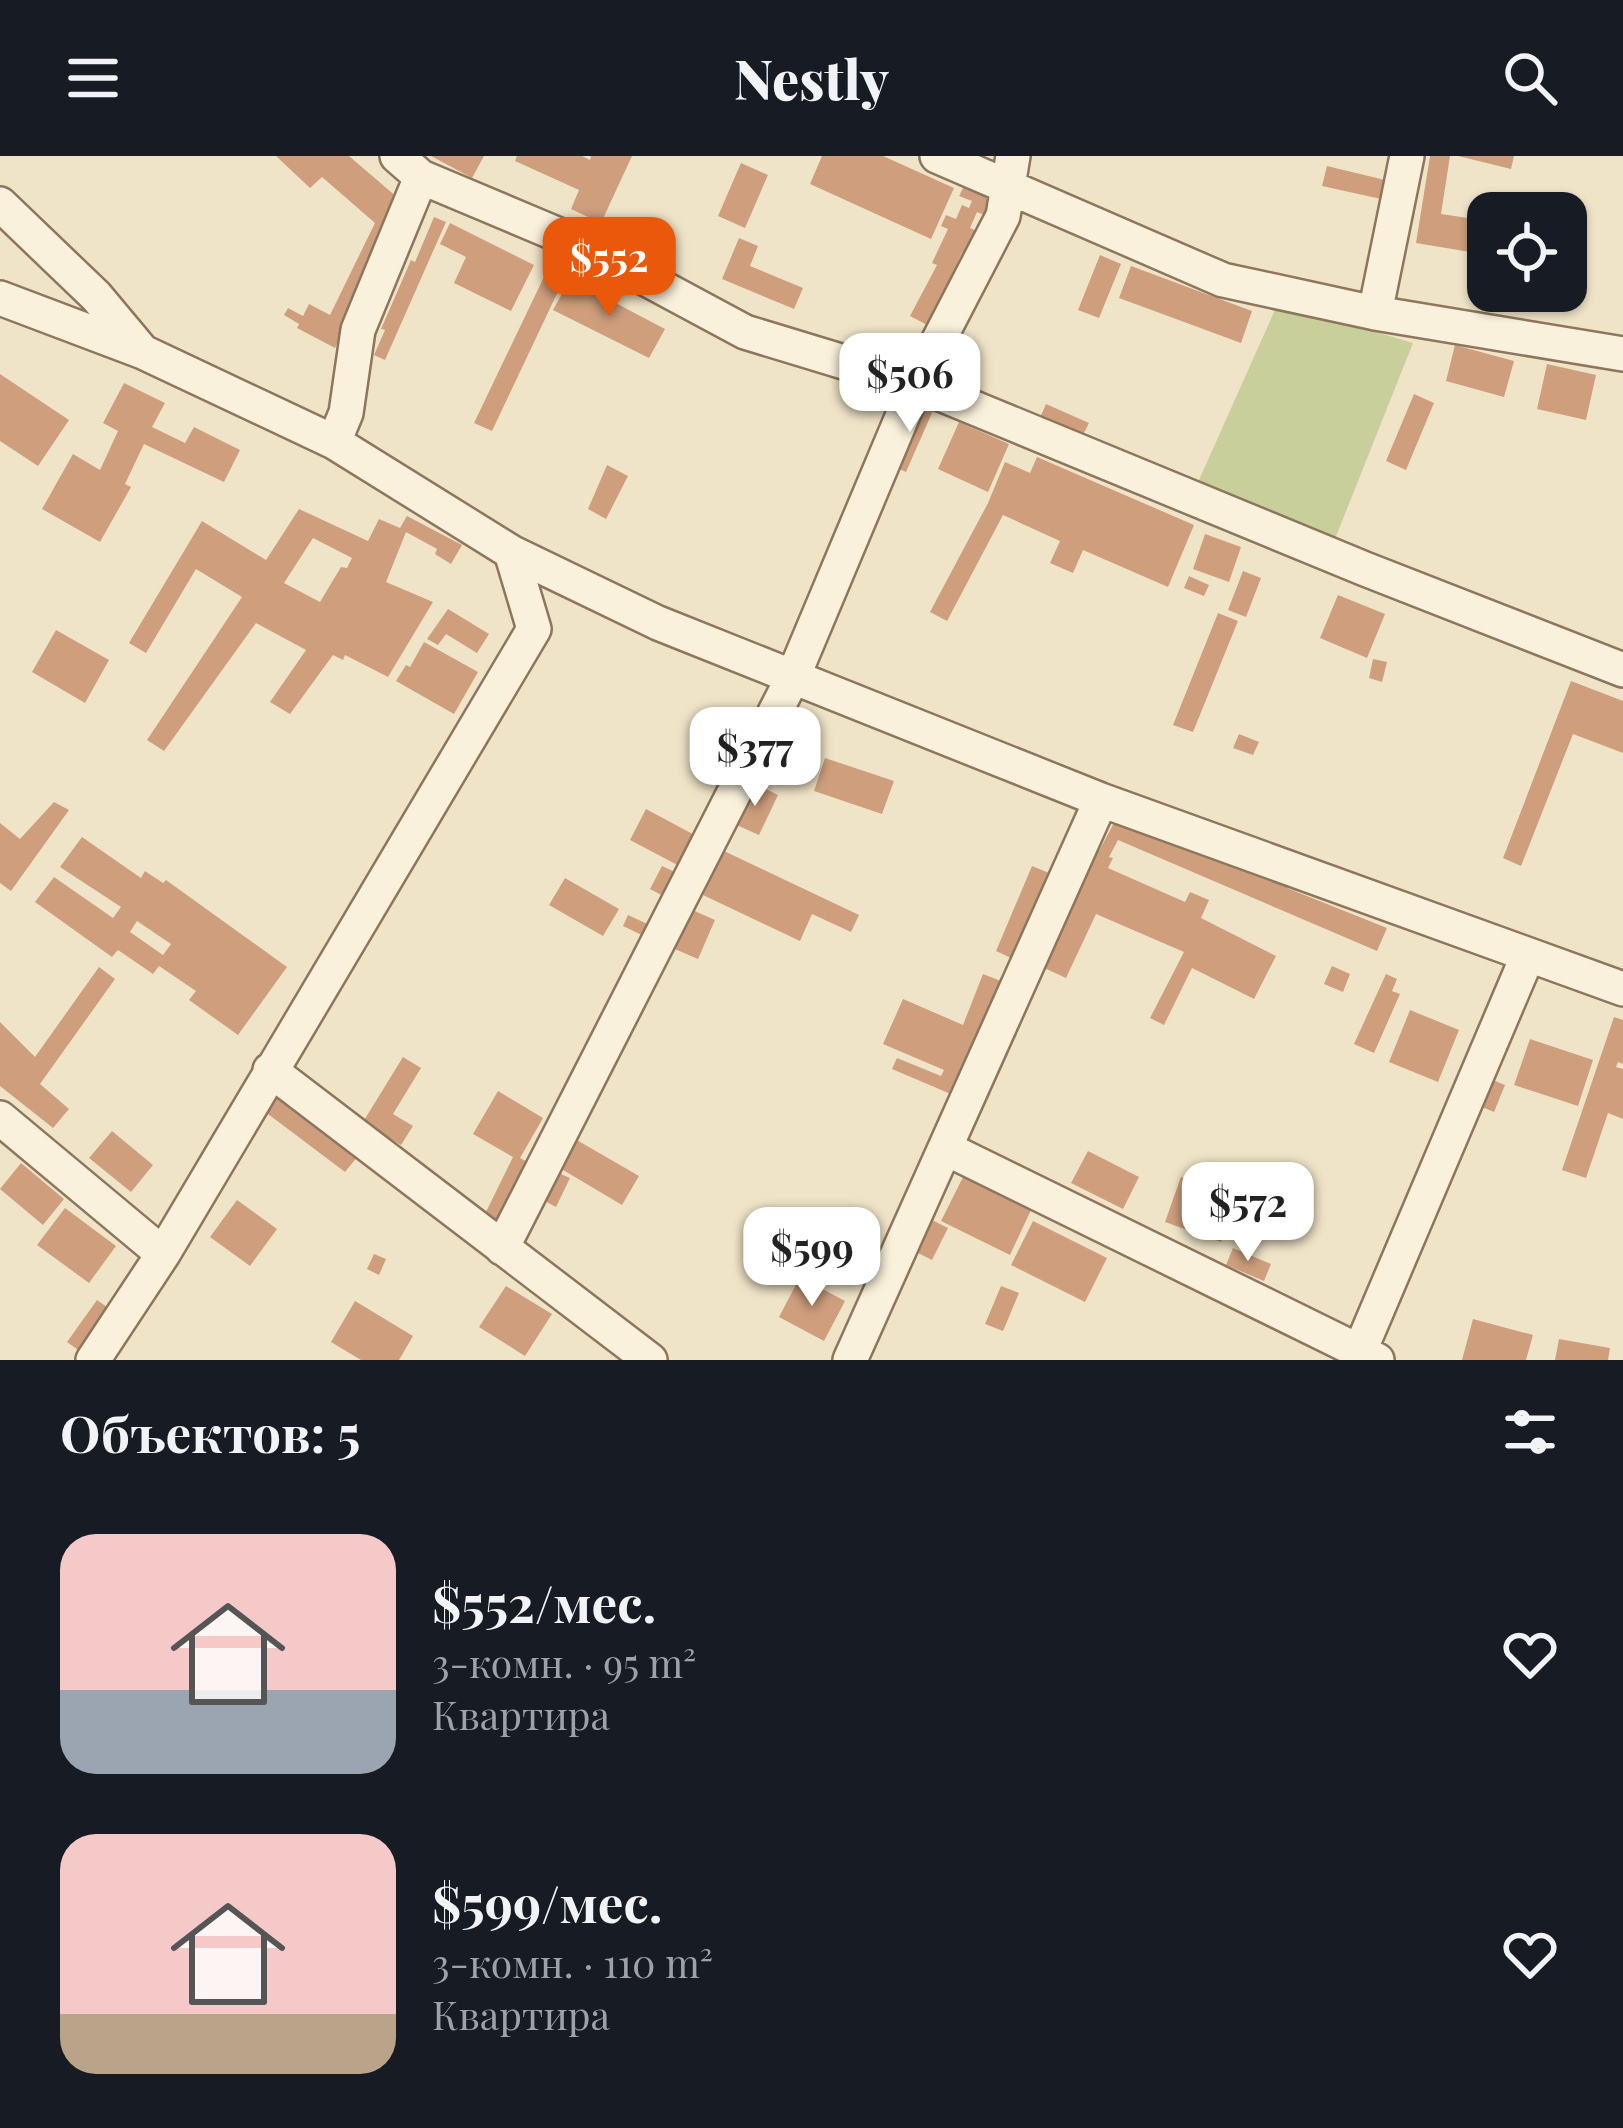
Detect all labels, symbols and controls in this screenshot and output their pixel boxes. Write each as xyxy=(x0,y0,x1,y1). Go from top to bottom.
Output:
text: Nestly xyxy=(734,42,889,114)
icon: menu xyxy=(60,45,126,111)
icon: search xyxy=(1497,45,1563,111)
map controls xyxy=(1467,192,1587,312)
button: locate xyxy=(1467,192,1587,312)
pin: $552 xyxy=(538,217,680,319)
text: $552 xyxy=(570,230,648,282)
pin: $506 xyxy=(839,333,981,435)
text: $506 xyxy=(866,346,954,398)
pin: $377 xyxy=(684,707,826,809)
text: $377 xyxy=(717,720,793,772)
pin: $572 xyxy=(1177,1162,1319,1264)
text: $572 xyxy=(1209,1175,1287,1227)
pin: $599 xyxy=(741,1207,883,1309)
text: $599 xyxy=(770,1220,854,1272)
text: Объектов: 5 xyxy=(60,1398,361,1466)
icon: filters xyxy=(1497,1399,1563,1465)
text: $552/мес. xyxy=(432,1568,656,1636)
icon: home xyxy=(156,1582,300,1726)
icon: heart xyxy=(1497,1621,1563,1687)
text: 3-комн. · 95 m² xyxy=(432,1636,696,1688)
text: Квартира xyxy=(432,1688,610,1740)
text: $599/мес. xyxy=(432,1868,663,1936)
icon: home xyxy=(156,1882,300,2026)
icon: heart xyxy=(1497,1921,1563,1987)
text: 3-комн. · 110 m² xyxy=(432,1936,713,1988)
text: Квартира xyxy=(432,1988,610,2040)

